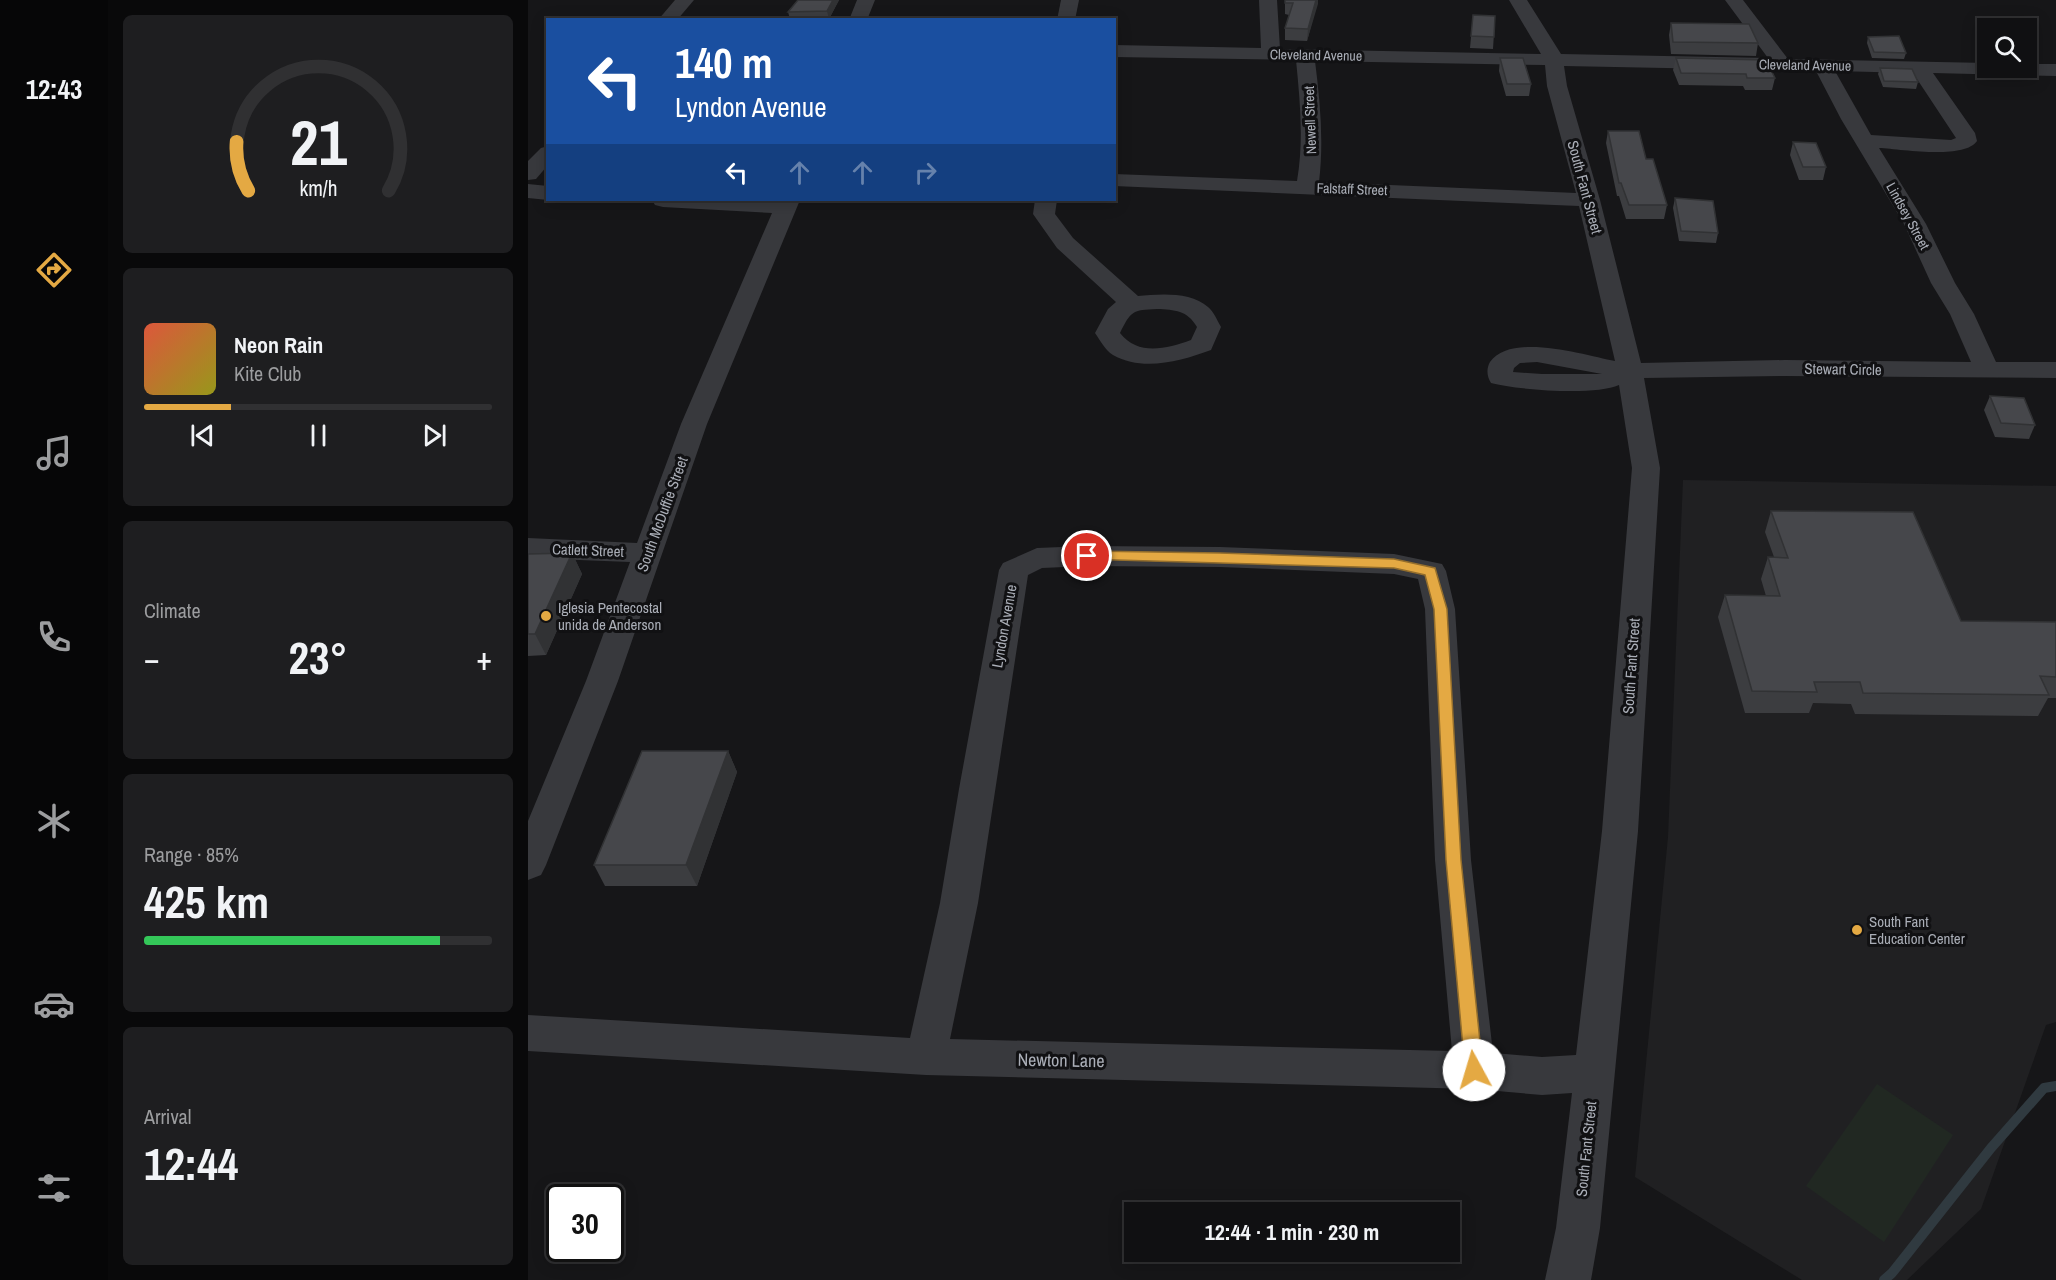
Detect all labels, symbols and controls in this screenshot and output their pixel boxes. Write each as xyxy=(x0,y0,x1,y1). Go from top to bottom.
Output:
map controls xyxy=(1977,18,2037,78)
button: search xyxy=(1977,18,2037,78)
text: 140 m xyxy=(675,35,773,91)
icon: left xyxy=(576,42,654,120)
street label: Cleveland Avenue xyxy=(1270,45,1362,65)
street label: Cleveland Avenue xyxy=(1759,55,1851,75)
text: 12:43 xyxy=(26,71,82,107)
street label: Newell Street xyxy=(1300,86,1320,154)
text: Lyndon Avenue xyxy=(675,89,826,125)
text: 21 xyxy=(290,100,347,184)
street label: South Fant Street xyxy=(1562,138,1608,237)
icon: left xyxy=(720,156,753,189)
icon: ahead xyxy=(783,156,816,189)
icon: ahead xyxy=(846,156,879,189)
icon: right xyxy=(909,156,942,189)
text: km/h xyxy=(299,174,337,203)
street label: Falstaff Street xyxy=(1316,179,1388,199)
street label: Lindsey Street xyxy=(1882,179,1934,253)
icon: directions xyxy=(33,249,75,291)
text: Neon Rain xyxy=(234,330,323,360)
street label: Stewart Circle xyxy=(1804,358,1882,380)
text: Kite Club xyxy=(234,360,301,387)
icon: previous xyxy=(186,419,219,452)
icon: pause xyxy=(302,419,335,452)
icon: next xyxy=(418,419,451,452)
icon: music xyxy=(33,432,75,474)
street label: South McDuffie Street xyxy=(631,453,693,574)
pin xyxy=(1061,530,1112,581)
street label: Catlett Street xyxy=(552,538,625,562)
icon: arrive xyxy=(1070,539,1103,572)
street label: Lyndon Avenue xyxy=(986,583,1022,669)
text: Climate xyxy=(144,597,201,624)
place label: Iglesia Pentecostal unida de Anderson xyxy=(558,597,662,635)
marker: Iglesia Pentecostal unida de Anderson xyxy=(539,609,553,623)
icon: phone xyxy=(33,616,75,658)
street label: South Fant Street xyxy=(1617,617,1645,715)
text: 23° xyxy=(288,627,348,688)
text: − xyxy=(144,636,160,680)
text: + xyxy=(476,636,492,680)
icon: climate xyxy=(33,800,75,842)
text: Range · 85% xyxy=(144,841,239,868)
text: 425 km xyxy=(144,871,269,932)
place label: South Fant Education Center xyxy=(1869,911,1965,949)
marker: South Fant Education Center xyxy=(1850,923,1864,937)
icon: car xyxy=(33,983,75,1025)
position arrow xyxy=(1442,1038,1506,1102)
street label: Newton Lane xyxy=(1017,1047,1105,1073)
street label: South Fant Street xyxy=(1571,1100,1602,1198)
text: Arrival xyxy=(144,1103,191,1130)
text: 12:44 xyxy=(144,1133,238,1194)
icon: filters xyxy=(33,1167,75,1209)
speed limit sign: 30 xyxy=(546,1184,624,1262)
text: 12:44 · 1 min · 230 m xyxy=(1205,1217,1379,1247)

